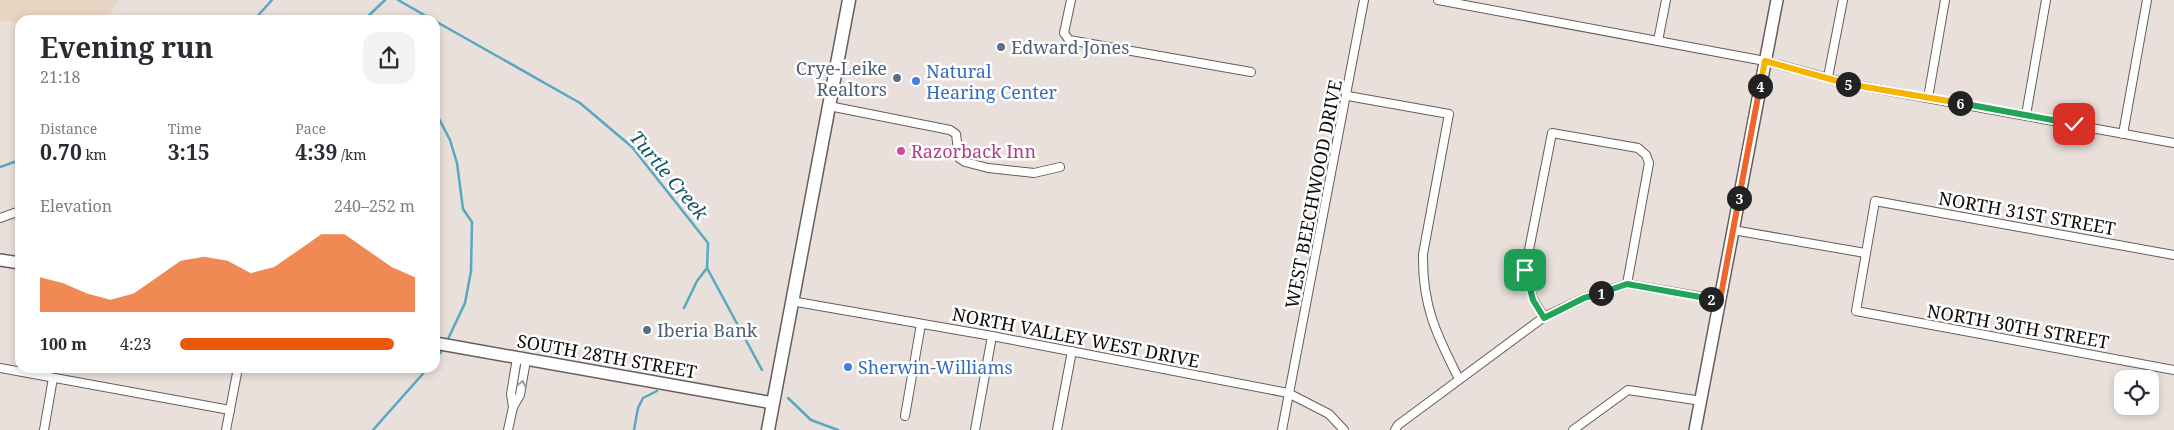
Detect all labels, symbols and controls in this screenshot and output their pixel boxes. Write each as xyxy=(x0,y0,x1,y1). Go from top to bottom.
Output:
text: Evening run xyxy=(40,28,213,66)
button: share xyxy=(363,32,415,84)
place label: Edward Jones xyxy=(1011,35,1129,59)
marker: Edward Jones xyxy=(995,41,1007,53)
place label: Crye-Leike Realtors xyxy=(796,56,887,101)
place label: Natural Hearing Center xyxy=(926,59,1058,104)
text: 21:18 xyxy=(40,66,80,88)
marker: Crye-Leike Realtors xyxy=(891,72,903,84)
pin: 5 xyxy=(1836,72,1860,96)
pin: 4 xyxy=(1748,74,1772,98)
marker: Natural Hearing Center xyxy=(910,75,922,87)
text: 5 xyxy=(1845,75,1852,94)
text: 4 xyxy=(1757,77,1764,96)
street label: WEST BEECHWOOD DRIVE xyxy=(1279,78,1347,310)
pin: 6 xyxy=(1948,90,1972,116)
text: 6 xyxy=(1957,94,1964,113)
pin xyxy=(2053,103,2095,145)
icon: check xyxy=(2060,110,2088,138)
text: Distance xyxy=(40,119,97,138)
text: Time xyxy=(168,119,201,138)
text: Pace xyxy=(295,119,326,138)
water label: Turtle Creek xyxy=(624,125,715,226)
text: 0.70 xyxy=(40,138,82,166)
text: 3:15 xyxy=(168,138,210,166)
text: 4:39 xyxy=(295,138,337,166)
place label: Razorback Inn xyxy=(911,139,1036,163)
text: km xyxy=(82,145,107,164)
text: /km xyxy=(337,145,366,164)
marker: Razorback Inn xyxy=(895,145,907,157)
pin: 3 xyxy=(1726,186,1752,210)
street label: NORTH 31ST STREET xyxy=(1937,186,2117,240)
text: 3 xyxy=(1736,189,1743,208)
text: Elevation xyxy=(40,195,112,217)
text: 240–252 m xyxy=(334,195,415,217)
pin xyxy=(1504,249,1546,291)
icon: arrive xyxy=(1511,256,1539,284)
pin: 1 xyxy=(1588,280,1614,306)
text: 1 xyxy=(1598,284,1605,303)
pin: 2 xyxy=(1698,286,1724,312)
text: 2 xyxy=(1708,290,1715,309)
street label: NORTH 30TH STREET xyxy=(1925,298,2111,354)
street label: NORTH VALLEY WEST DRIVE xyxy=(950,301,1202,373)
place label: Iberia Bank xyxy=(657,318,758,342)
marker: Iberia Bank xyxy=(641,324,653,336)
street label: SOUTH 28TH STREET xyxy=(515,328,699,384)
text: 100 m xyxy=(40,333,87,355)
text: 4:23 xyxy=(120,333,151,355)
place label: Sherwin-Williams xyxy=(858,355,1013,379)
marker: Sherwin-Williams xyxy=(842,361,854,373)
map controls xyxy=(2114,370,2159,415)
button: locate xyxy=(2114,370,2159,415)
one-way arrow xyxy=(516,380,526,389)

